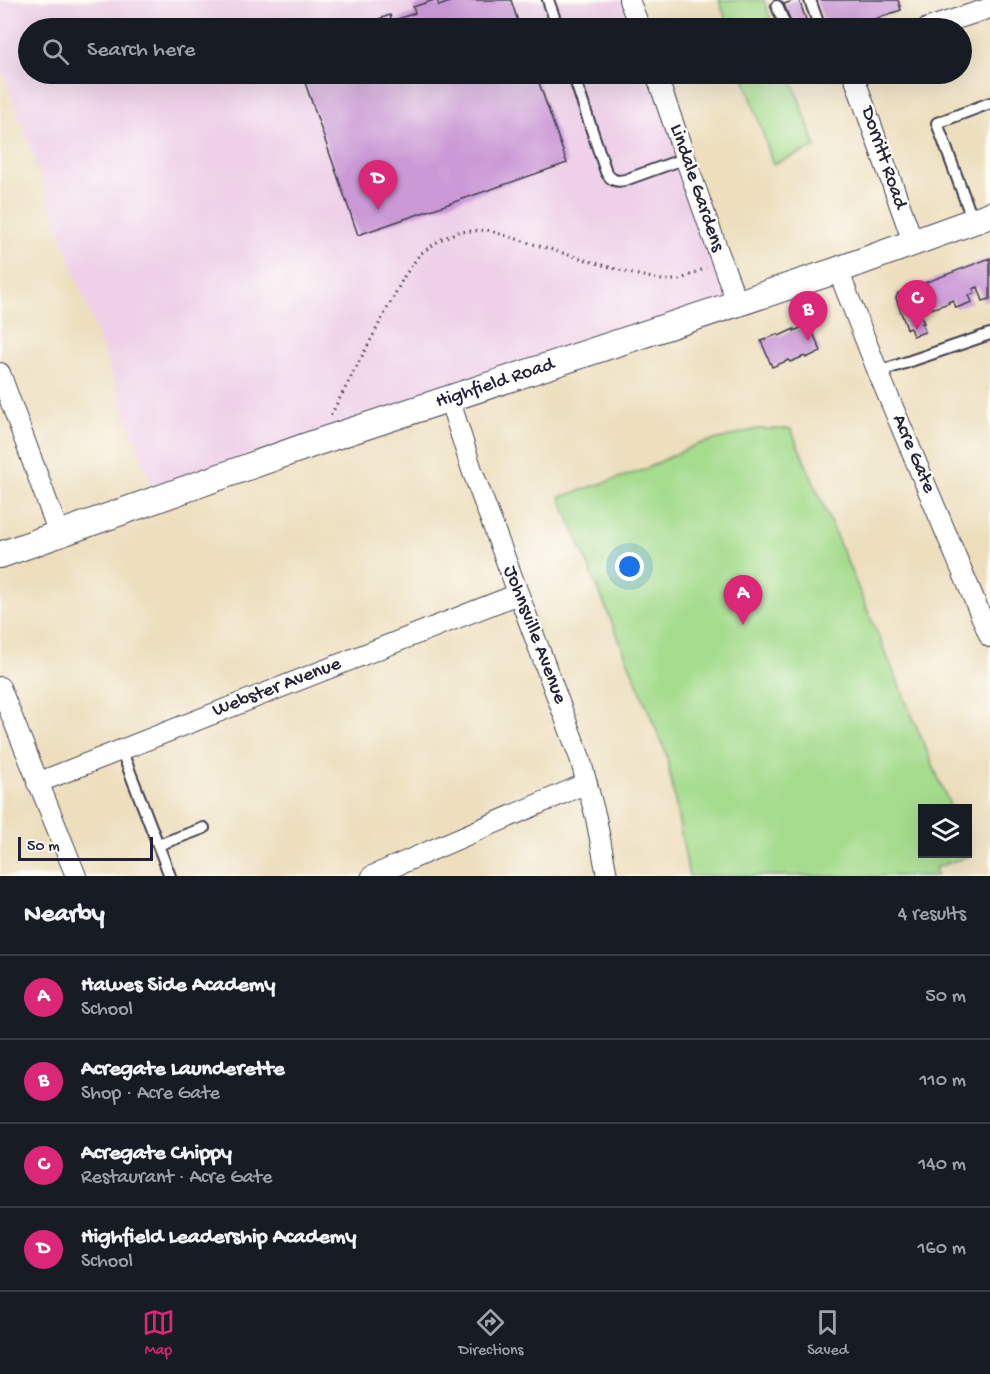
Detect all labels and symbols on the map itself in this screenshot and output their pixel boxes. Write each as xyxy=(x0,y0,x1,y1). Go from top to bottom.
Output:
street label: Dorritt Road xyxy=(854,102,912,214)
street label: Lindale Gardens xyxy=(663,121,729,255)
pin: D xyxy=(358,160,398,210)
pin: C xyxy=(898,280,936,330)
pin: B xyxy=(788,292,828,341)
street label: Highfield Road xyxy=(433,352,559,414)
street label: Acre Gate xyxy=(886,411,940,497)
your location xyxy=(615,552,644,581)
street label: Johnsville Avenue xyxy=(497,563,571,708)
pin: A xyxy=(724,576,762,625)
street label: Webster Avenue xyxy=(210,653,345,723)
scale bar xyxy=(18,834,153,862)

